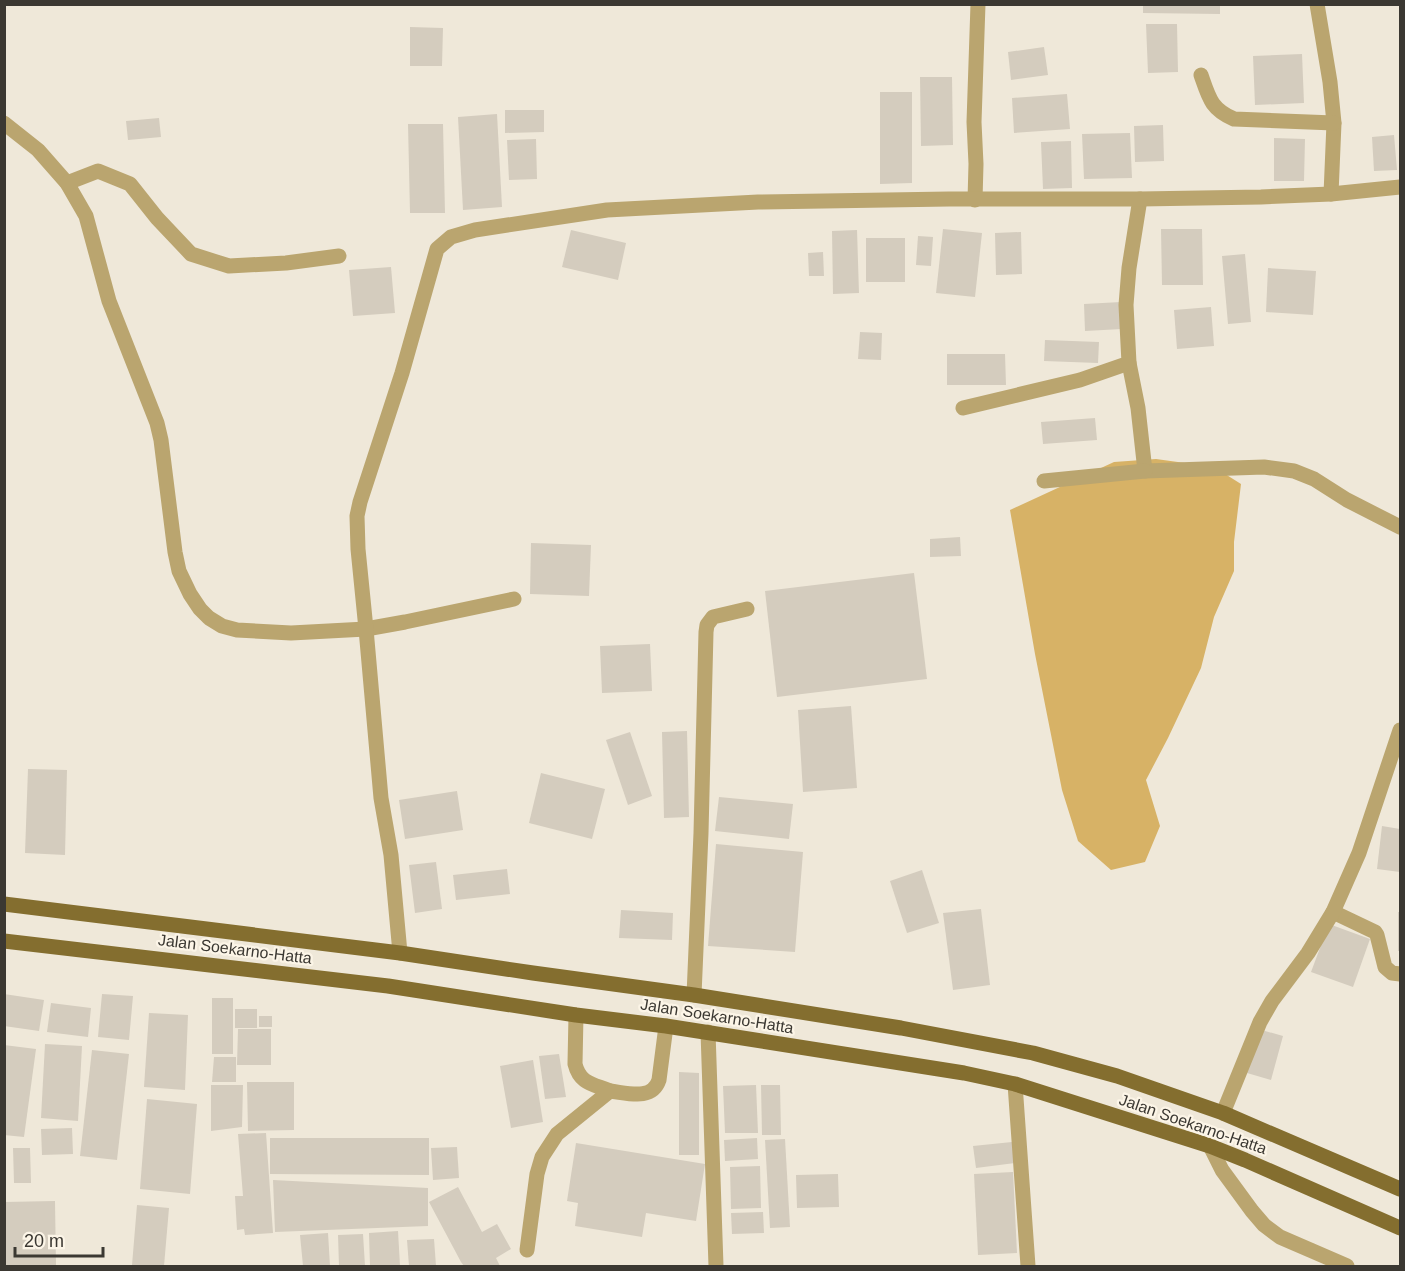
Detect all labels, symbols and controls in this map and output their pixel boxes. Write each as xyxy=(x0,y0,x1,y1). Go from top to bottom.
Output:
street label: Jalan Soekarno-Hatta xyxy=(157,931,313,967)
street label: Jalan Soekarno-Hatta xyxy=(639,995,795,1037)
street label: Jalan Soekarno-Hatta xyxy=(1117,1091,1269,1157)
scale bar xyxy=(15,1220,104,1258)
text: 20 m xyxy=(24,1231,64,1251)

